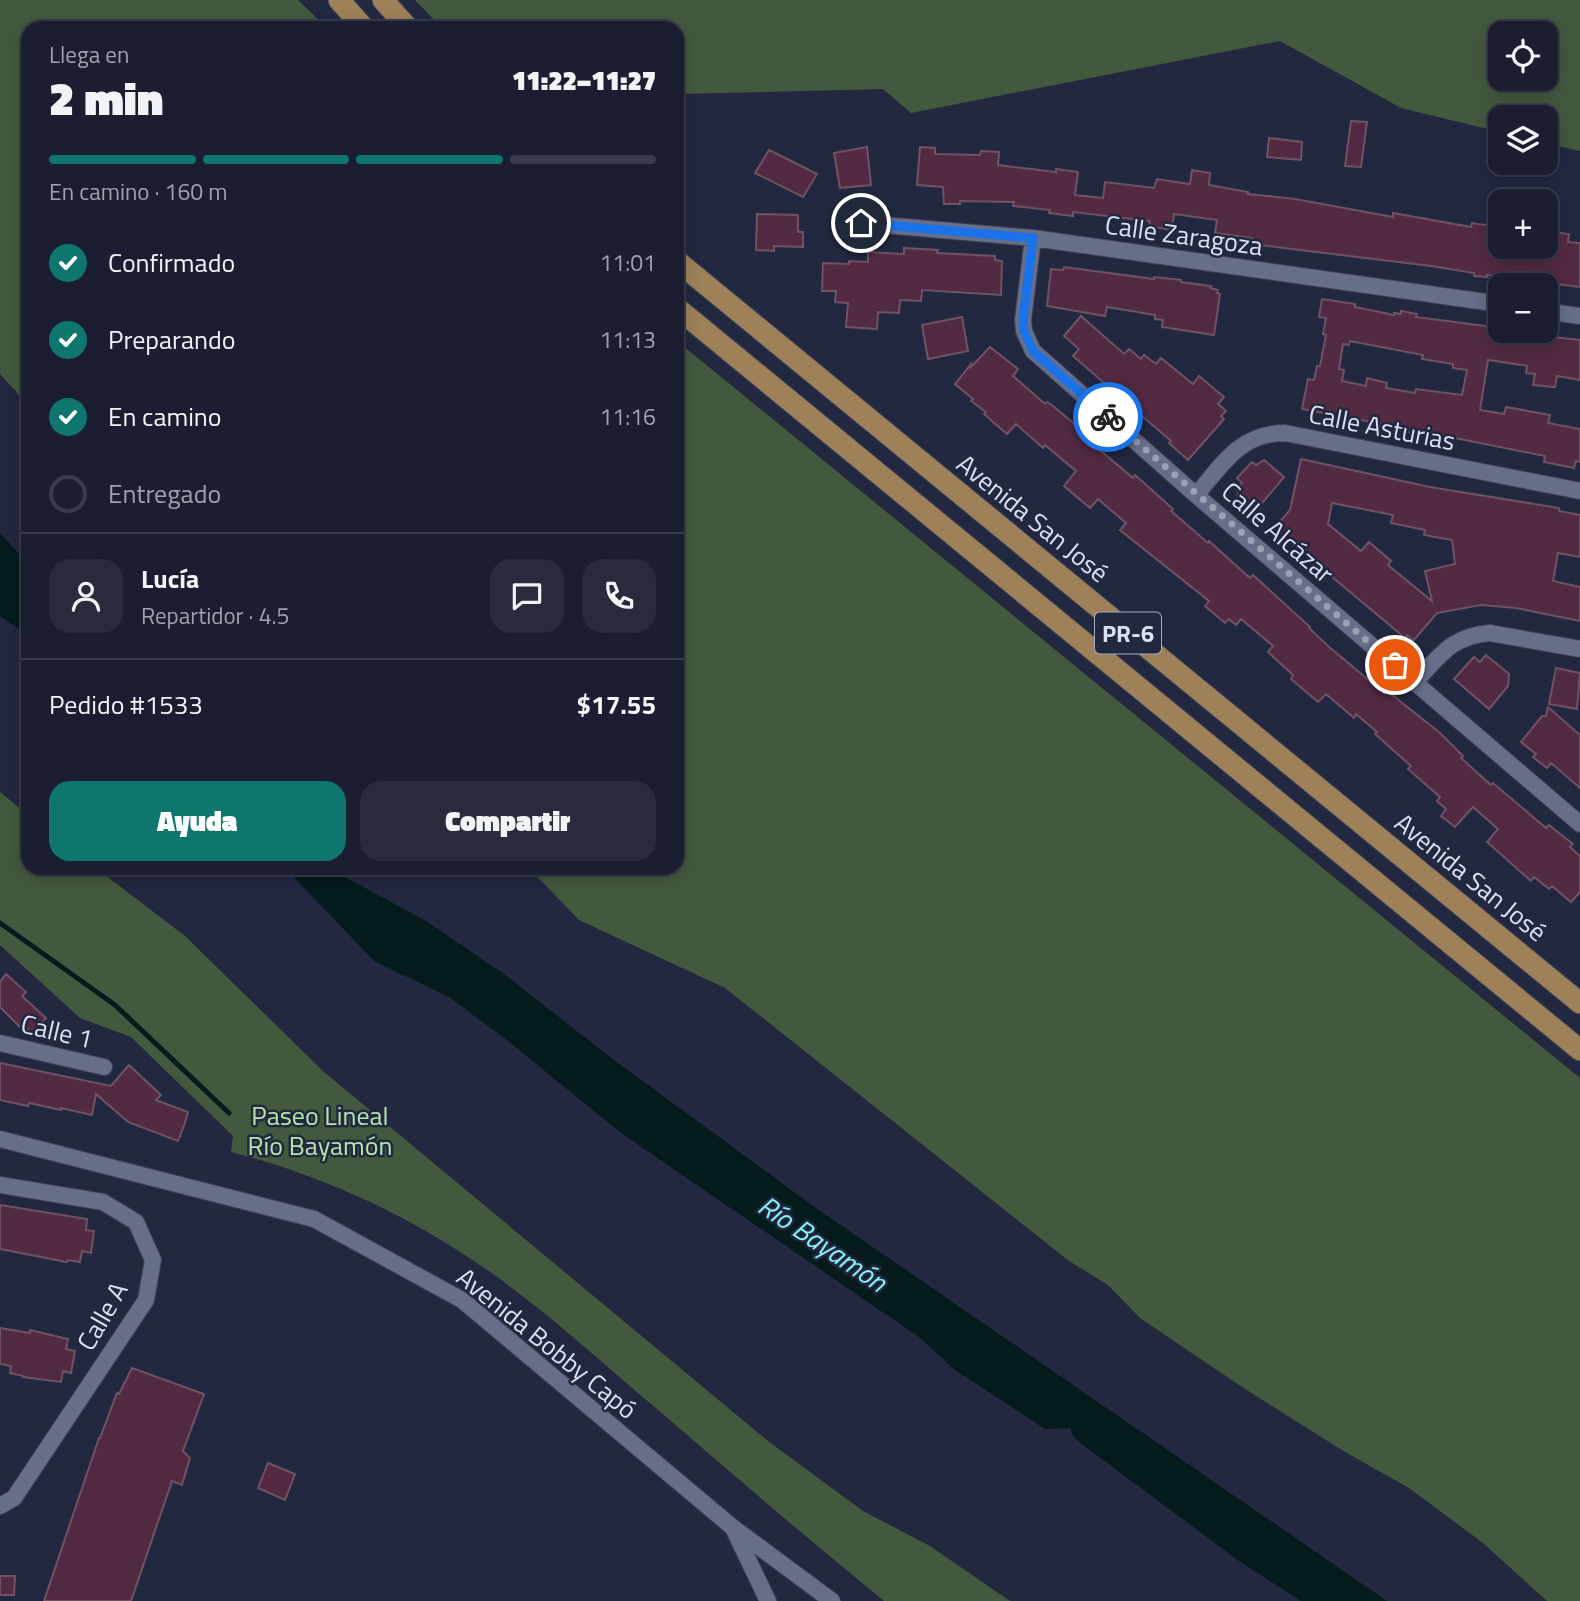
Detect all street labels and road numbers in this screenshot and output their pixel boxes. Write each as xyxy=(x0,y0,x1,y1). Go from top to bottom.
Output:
street label: Calle Zaragoza xyxy=(1103,205,1265,265)
street label: Calle Asturias xyxy=(1305,394,1459,460)
street label: Avenida San José xyxy=(949,444,1117,592)
street label: Calle Alcázar xyxy=(1213,472,1343,592)
road number: PR-6 xyxy=(1095,612,1161,654)
street label: Avenida San José xyxy=(1387,803,1555,951)
street label: Calle 1 xyxy=(17,1004,97,1058)
street label: Avenida Bobby Capó xyxy=(448,1258,646,1428)
street label: Calle A xyxy=(67,1274,137,1358)

